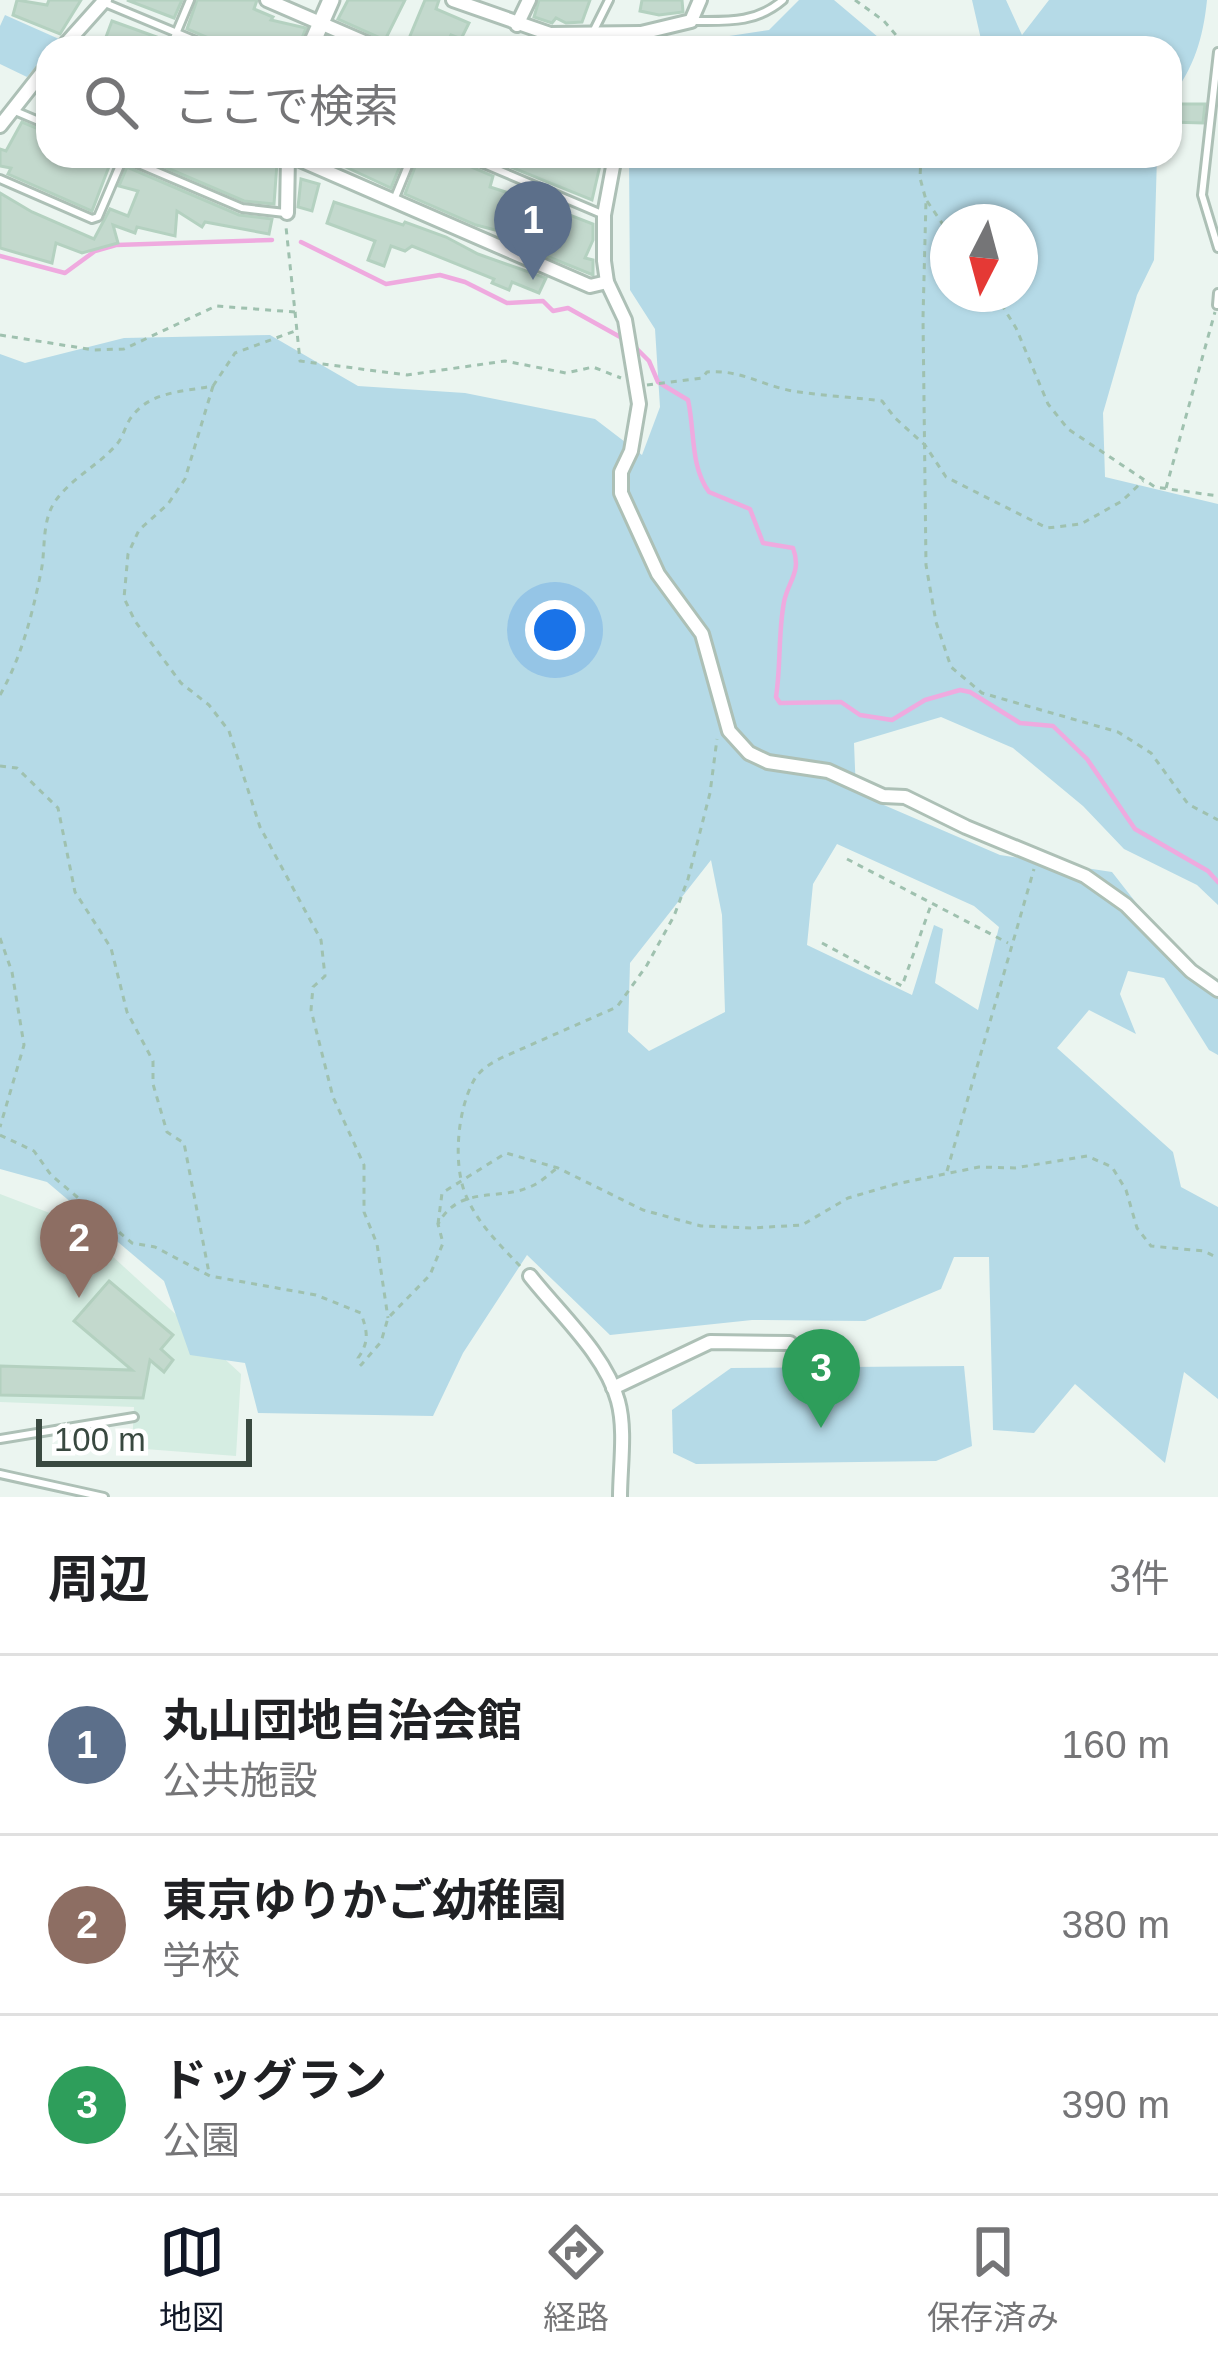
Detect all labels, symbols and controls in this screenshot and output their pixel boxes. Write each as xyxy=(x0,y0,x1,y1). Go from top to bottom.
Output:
search box xyxy=(36,36,1182,168)
icon: search xyxy=(78,69,144,135)
text: ここで検索 xyxy=(174,81,399,132)
pin: 1 xyxy=(494,181,572,280)
north arrow xyxy=(930,204,1038,312)
your location xyxy=(525,600,585,660)
pin: 2 xyxy=(40,1199,118,1298)
pin: 3 xyxy=(782,1329,860,1428)
scale bar xyxy=(36,1413,252,1466)
text: 100 m xyxy=(54,1421,146,1458)
text: 周辺 xyxy=(48,1551,150,1608)
text: 3件 xyxy=(1109,1557,1170,1600)
text: 丸山団地自治会館 xyxy=(162,1695,522,1746)
text: 1 xyxy=(76,1723,98,1766)
text: 160 m xyxy=(1062,1723,1170,1766)
text: 公共施設 xyxy=(162,1759,318,1802)
text: 東京ゆりかご幼稚園 xyxy=(162,1875,567,1926)
text: 2 xyxy=(76,1903,98,1946)
text: 380 m xyxy=(1062,1903,1170,1946)
text: 学校 xyxy=(162,1939,240,1982)
text: ドッグラン xyxy=(162,2055,387,2106)
text: 3 xyxy=(76,2083,98,2126)
text: 390 m xyxy=(1062,2083,1170,2126)
text: 公園 xyxy=(162,2119,240,2162)
tab: 地図 xyxy=(159,2219,225,2339)
tab: 経路 xyxy=(543,2219,609,2339)
tab: 保存済み xyxy=(927,2219,1059,2339)

